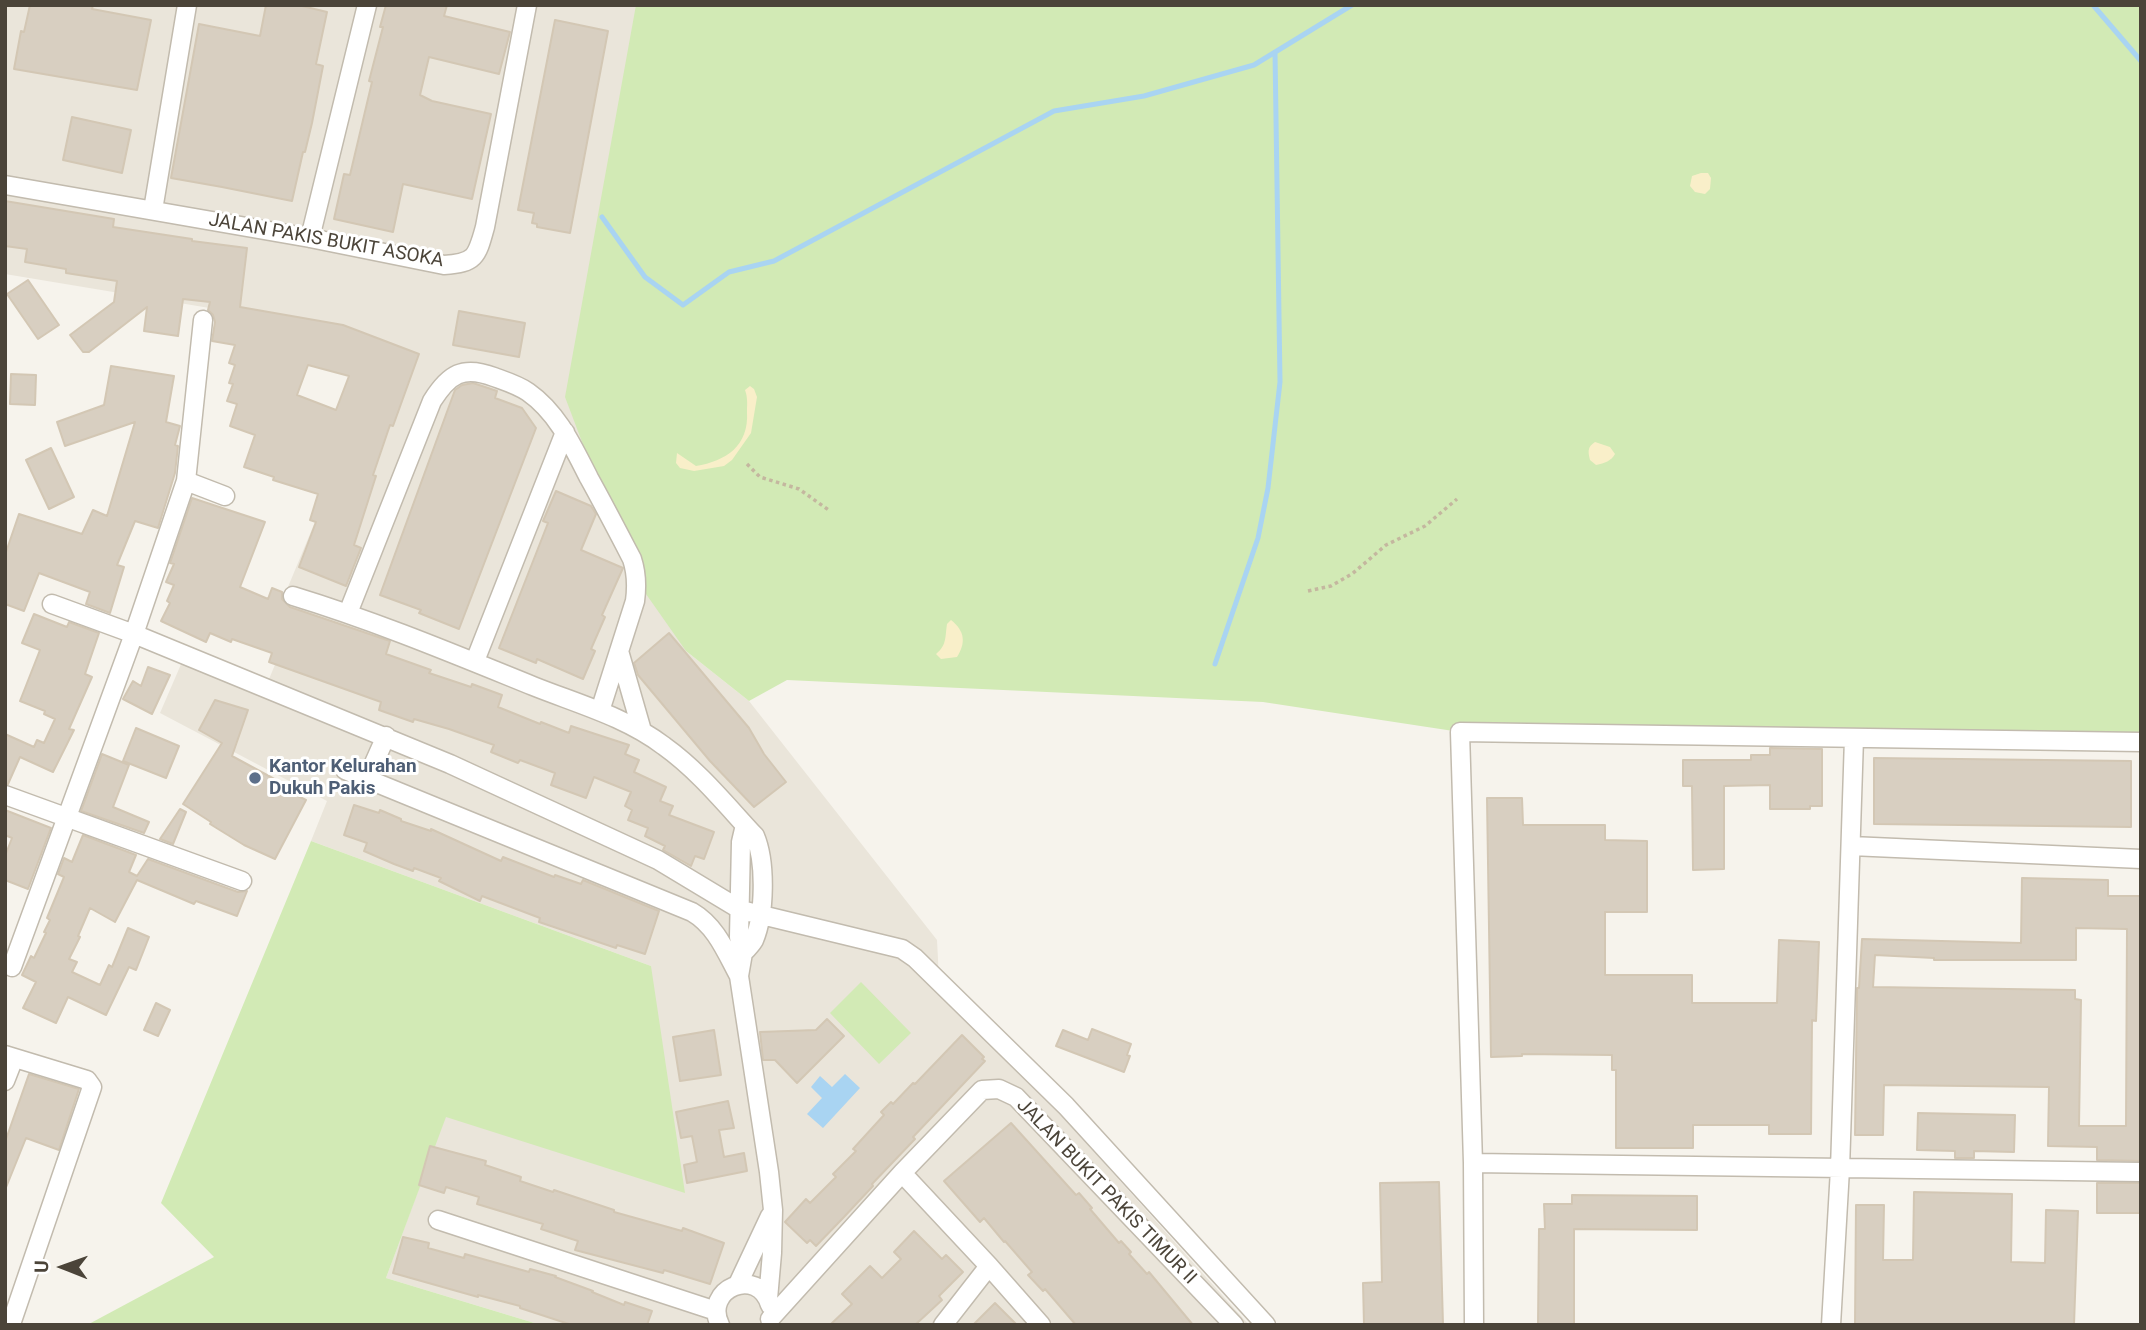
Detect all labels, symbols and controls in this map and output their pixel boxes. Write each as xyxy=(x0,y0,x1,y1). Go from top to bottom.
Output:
street label: JALAN PAKIS BUKIT ASOKA xyxy=(207,209,445,273)
place label: Kantor Kelurahan Dukuh Pakis xyxy=(269,756,417,800)
marker: Kantor Kelurahan Dukuh Pakis xyxy=(247,770,263,786)
street label: JALAN BUKIT PAKIS TIMUR II xyxy=(1011,1094,1201,1290)
north arrow xyxy=(28,1232,98,1302)
text: U xyxy=(30,1260,53,1273)

